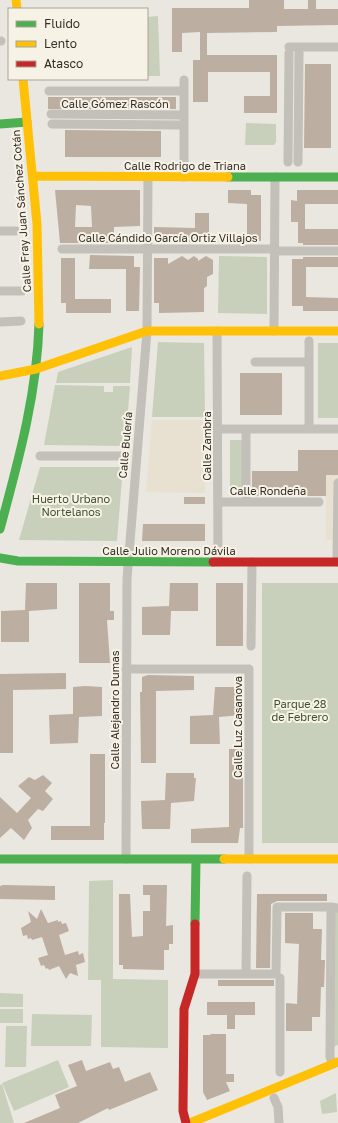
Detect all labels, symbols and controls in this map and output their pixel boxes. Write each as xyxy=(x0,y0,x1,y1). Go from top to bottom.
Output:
legend xyxy=(8,8,148,80)
text: Fluido xyxy=(44,16,80,31)
text: Lento xyxy=(44,36,77,51)
text: Atasco xyxy=(44,56,83,71)
street label: Calle Gómez Rascón xyxy=(61,97,169,110)
street label: Calle Fray Juan Sánchez Cotán xyxy=(9,129,33,293)
street label: Calle Rodrigo de Triana xyxy=(124,159,246,172)
street label: Calle Cándido García Ortiz Villajos xyxy=(78,231,258,244)
street label: Calle Bulería xyxy=(116,411,134,479)
street label: Calle Zambra xyxy=(200,411,213,481)
street label: Calle Rondeña xyxy=(230,484,306,497)
park label: Huerto Urbano Nortelanos xyxy=(32,492,111,518)
street label: Calle Julio Moreno Dávila xyxy=(102,544,236,557)
street label: Calle Alejandro Dumas xyxy=(108,650,121,770)
street label: Calle Luz Casanova xyxy=(231,676,244,778)
park label: Parque 28 de Febrero xyxy=(272,697,329,723)

